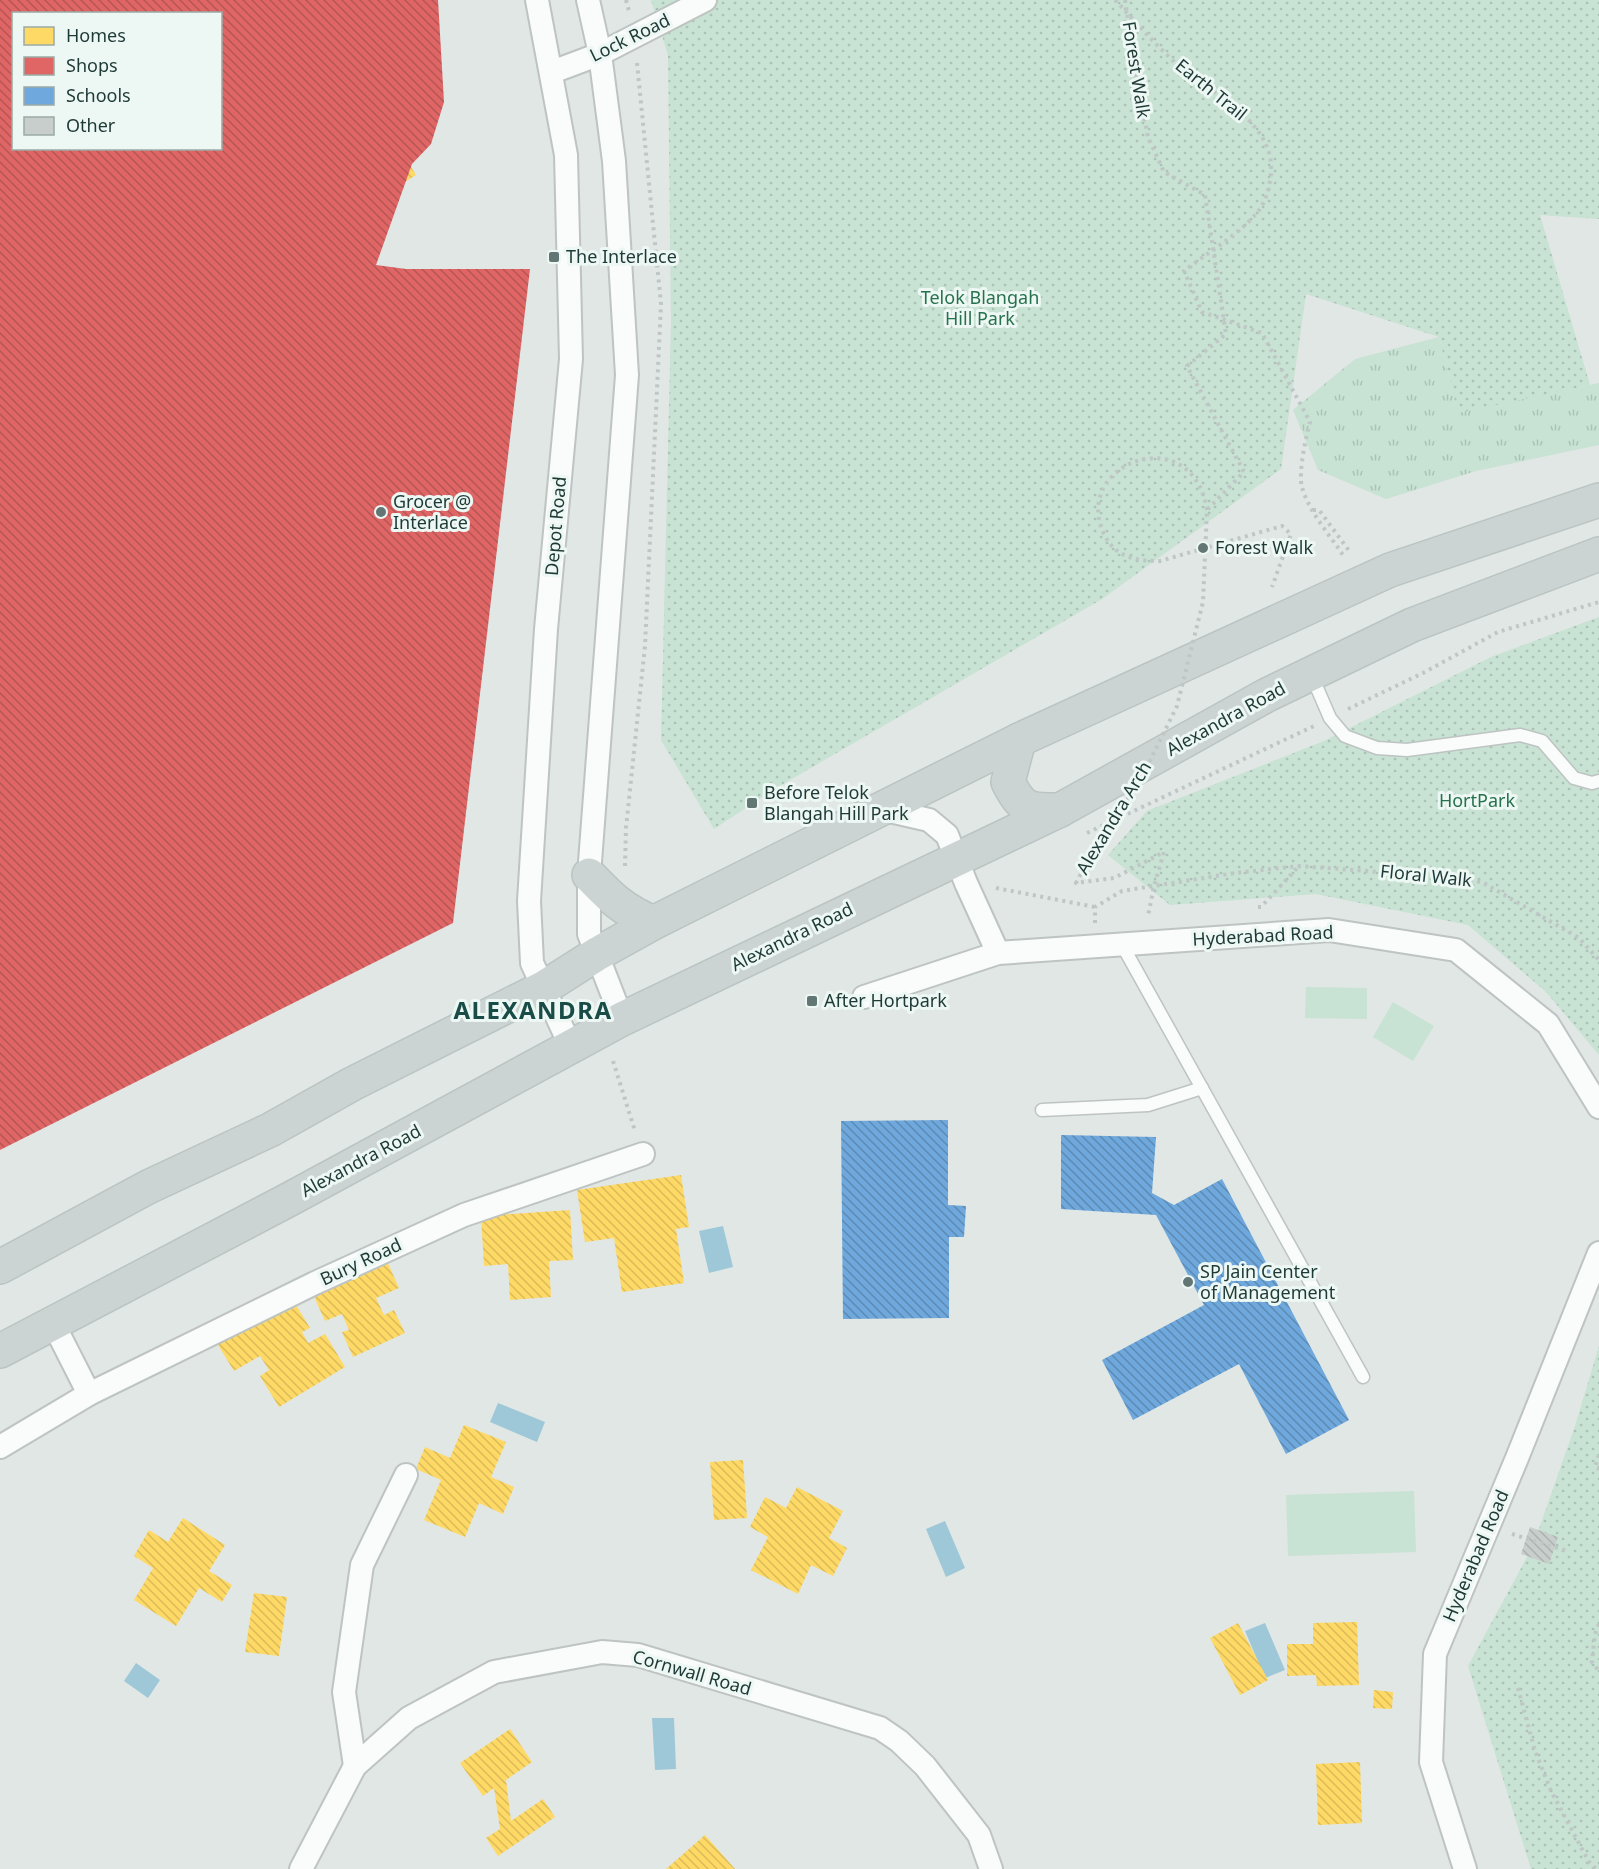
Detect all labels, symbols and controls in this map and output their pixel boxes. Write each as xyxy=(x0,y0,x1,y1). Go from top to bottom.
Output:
street label: Lock Road xyxy=(585,7,674,67)
legend xyxy=(12,12,222,150)
street label: Forest Walk xyxy=(1117,20,1157,120)
text: Homes xyxy=(66,23,126,47)
text: Shops xyxy=(66,53,118,77)
street label: Earth Trail xyxy=(1171,53,1252,125)
text: Schools xyxy=(66,83,131,107)
text: Other xyxy=(66,113,116,137)
place label: The Interlace xyxy=(566,244,677,268)
marker: The Interlace xyxy=(547,250,561,264)
park label: Telok Blangah Hill Park xyxy=(921,285,1039,330)
street label: Depot Road xyxy=(539,475,571,577)
place label: Grocer @ Interlace xyxy=(393,489,471,534)
marker: Grocer @ Interlace xyxy=(374,505,388,519)
place label: Forest Walk xyxy=(1215,535,1313,559)
marker: Forest Walk xyxy=(1196,541,1210,555)
street label: Alexandra Road xyxy=(1162,675,1289,761)
street label: Alexandra Arch xyxy=(1070,756,1156,879)
place label: Before Telok Blangah Hill Park xyxy=(764,780,909,825)
park label: HortPark xyxy=(1439,788,1515,812)
marker: Before Telok Blangah Hill Park xyxy=(745,796,759,810)
street label: Floral Walk xyxy=(1379,858,1474,892)
street label: Alexandra Road xyxy=(727,896,857,976)
street label: Hyderabad Road xyxy=(1192,919,1334,951)
place label: After Hortpark xyxy=(824,988,947,1012)
district label: ALEXANDRA xyxy=(453,993,613,1026)
marker: After Hortpark xyxy=(805,994,819,1008)
street label: Alexandra Road xyxy=(296,1118,425,1202)
street label: Bury Road xyxy=(316,1232,405,1290)
place label: SP Jain Center of Management xyxy=(1200,1259,1336,1304)
marker: SP Jain Center of Management xyxy=(1181,1275,1195,1289)
street label: Hyderabad Road xyxy=(1436,1486,1514,1625)
street label: Cornwall Road xyxy=(630,1644,754,1700)

